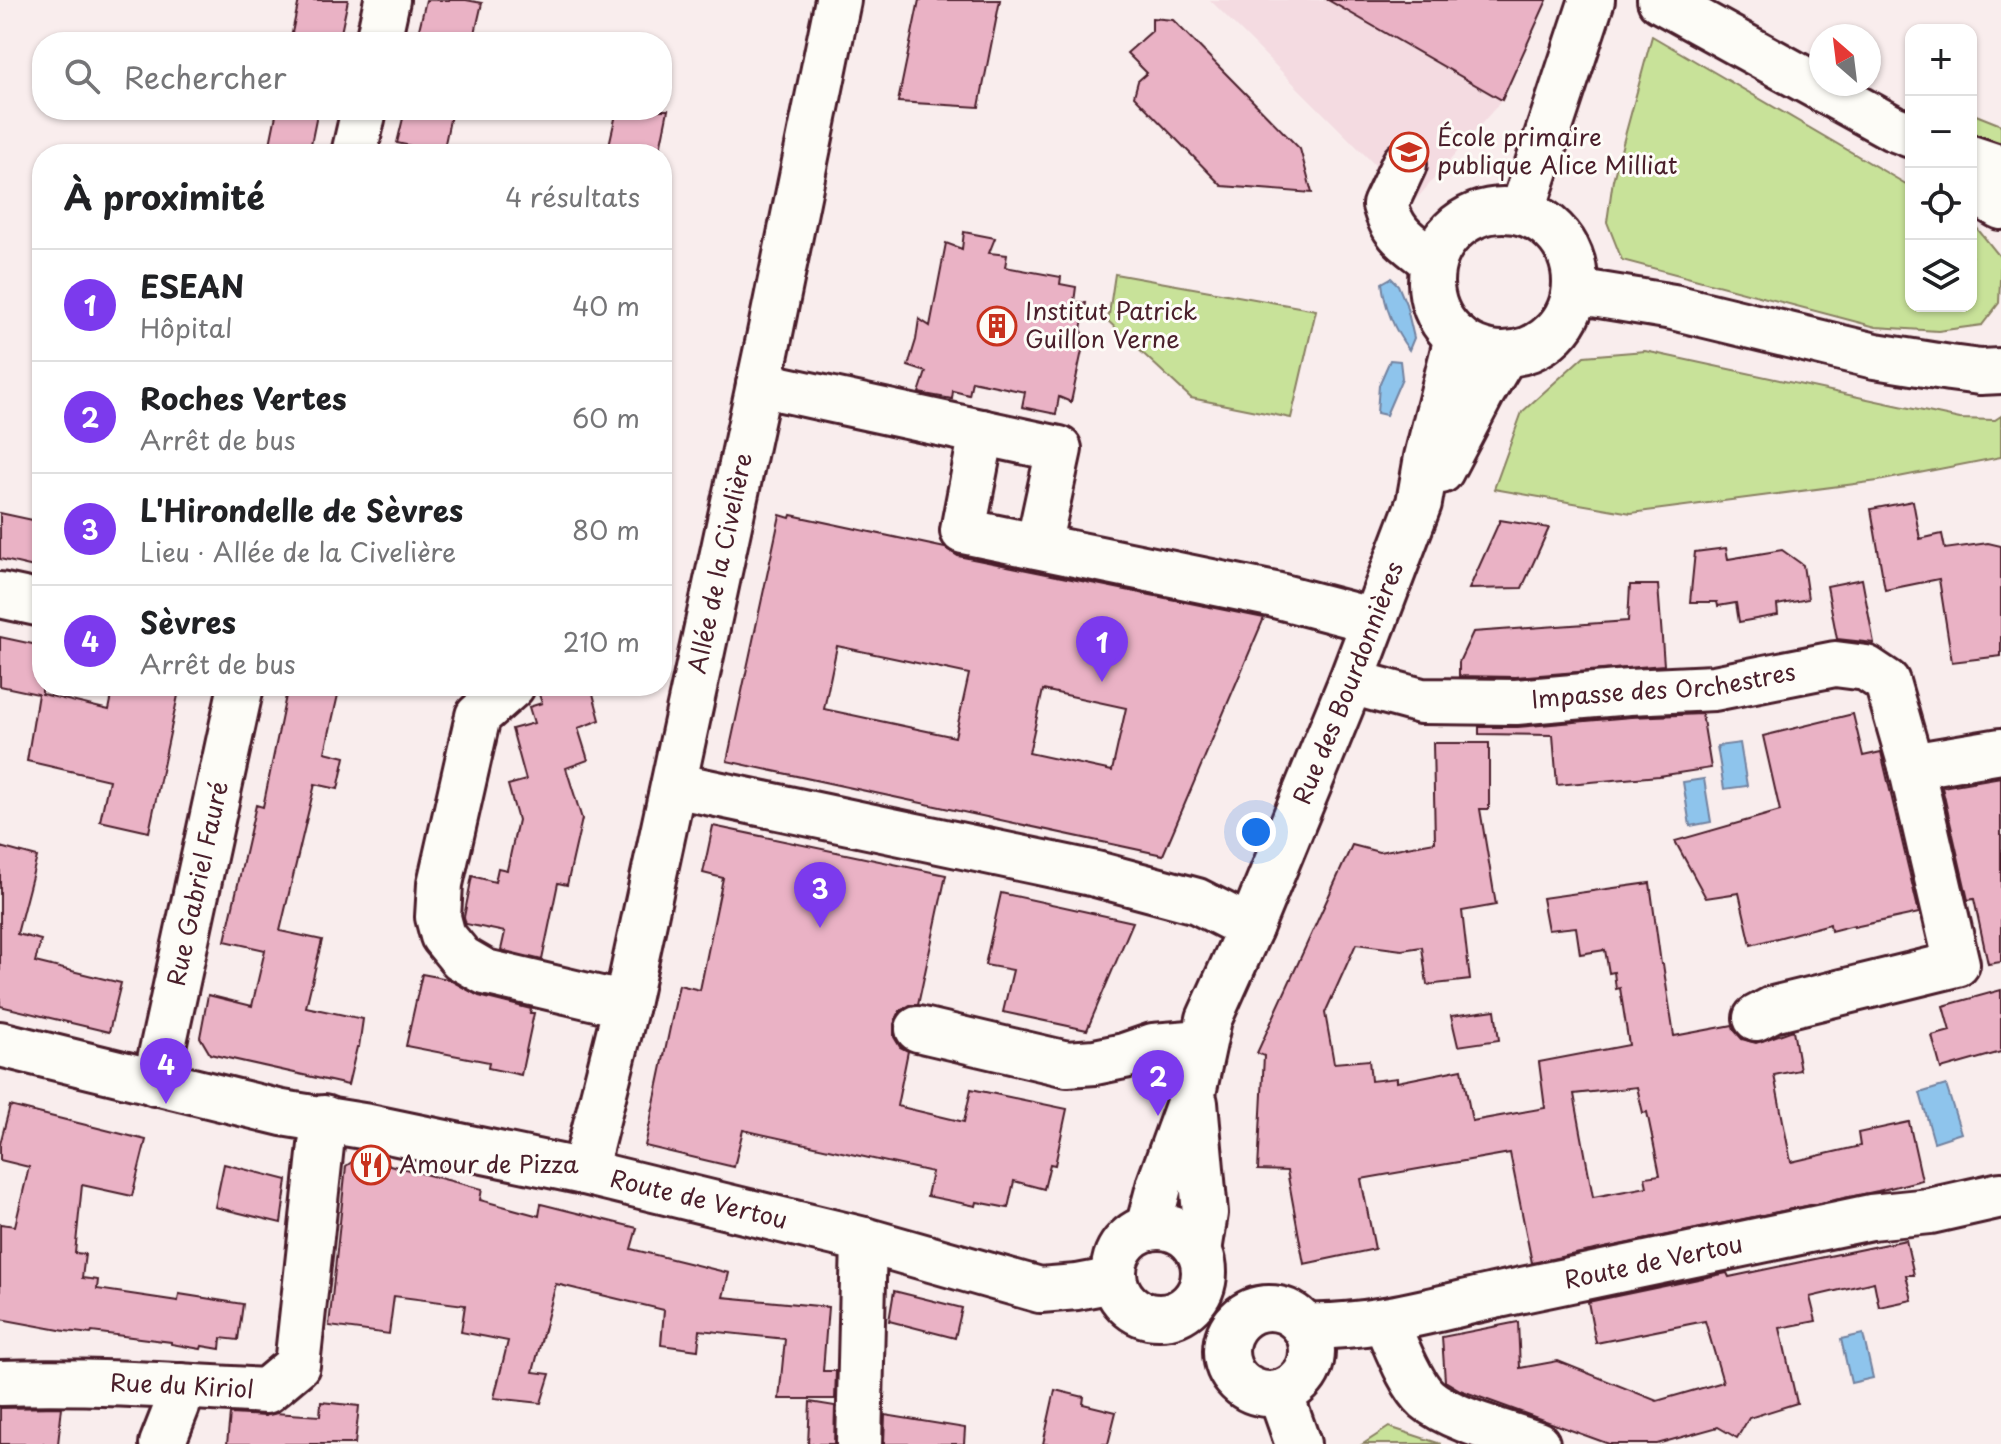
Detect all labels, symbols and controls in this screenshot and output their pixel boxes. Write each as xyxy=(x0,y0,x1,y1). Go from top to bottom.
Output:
north arrow xyxy=(1809,24,1881,96)
map controls xyxy=(1905,24,1977,312)
button: + xyxy=(1905,24,1977,96)
search box xyxy=(32,32,672,120)
icon: search xyxy=(60,54,104,98)
text: Rechercher xyxy=(124,54,287,99)
button: − xyxy=(1905,96,1977,168)
place label: École primaire publique Alice Milliat xyxy=(1437,118,1678,182)
school or university icon: École primaire publique Alice Milliat xyxy=(1388,131,1430,173)
button: locate xyxy=(1905,168,1977,240)
text: À proximité xyxy=(64,170,265,222)
text: 4 résultats xyxy=(505,177,640,216)
button: layers xyxy=(1905,240,1977,312)
text: ESEAN xyxy=(140,263,244,308)
text: 1 xyxy=(84,286,96,325)
text: 40 m xyxy=(572,286,640,325)
place label: Institut Patrick Guillon Verne xyxy=(1025,292,1198,356)
building icon: Institut Patrick Guillon Verne xyxy=(976,305,1018,347)
text: Hôpital xyxy=(140,308,233,347)
text: Roches Vertes xyxy=(140,375,347,420)
text: 2 xyxy=(81,398,99,437)
text: 60 m xyxy=(572,398,640,437)
text: Arrêt de bus xyxy=(140,420,296,459)
street label: Allée de la Civelière xyxy=(678,449,760,677)
text: L'Hirondelle de Sèvres xyxy=(140,487,463,532)
text: 3 xyxy=(81,510,99,549)
text: 80 m xyxy=(572,510,640,549)
text: Lieu · Allée de la Civelière xyxy=(140,532,456,571)
street label: Rue des Bourdonnières xyxy=(1283,556,1411,809)
text: Sèvres xyxy=(140,599,236,644)
pin: 1 xyxy=(1076,616,1128,682)
text: 4 xyxy=(81,622,99,661)
text: 210 m xyxy=(563,622,640,661)
text: Arrêt de bus xyxy=(140,644,296,683)
street label: Impasse des Orchestres xyxy=(1530,652,1798,717)
street label: Rue Gabriel Fauré xyxy=(157,777,236,989)
your location xyxy=(1236,812,1276,852)
pin: 3 xyxy=(794,862,846,928)
pin: 4 xyxy=(140,1038,192,1104)
pin: 2 xyxy=(1132,1050,1184,1116)
restaurant icon: Amour de Pizza xyxy=(350,1144,392,1186)
place label: Amour de Pizza xyxy=(399,1145,579,1181)
street label: Route de Vertou xyxy=(607,1159,791,1237)
street label: Route de Vertou xyxy=(1561,1224,1746,1297)
street label: Rue du Kiriol xyxy=(109,1363,255,1406)

